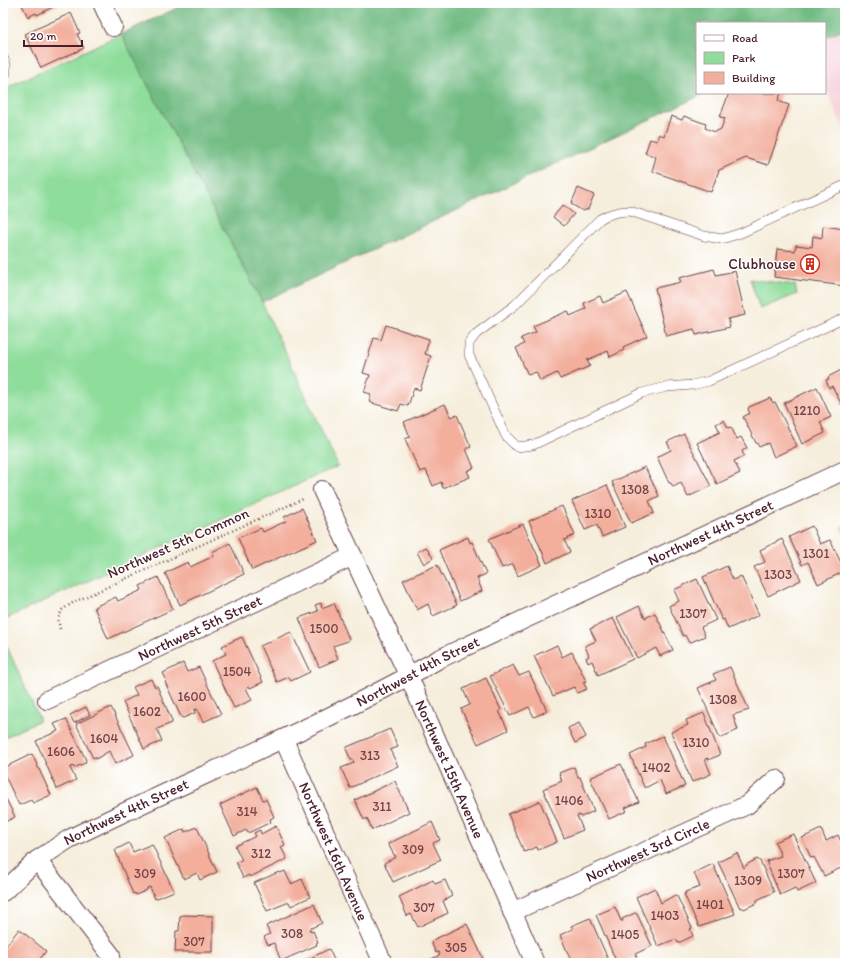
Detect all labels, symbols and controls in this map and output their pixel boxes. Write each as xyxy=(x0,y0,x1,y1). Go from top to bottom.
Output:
scale bar xyxy=(24,22,82,48)
legend xyxy=(696,22,826,94)
text: 20 m xyxy=(30,29,57,43)
text: Road xyxy=(732,31,758,45)
text: Park xyxy=(732,51,756,65)
text: Building xyxy=(732,71,776,85)
building icon: Clubhouse xyxy=(799,253,821,275)
place label: Clubhouse xyxy=(728,255,796,273)
house number: 1210 xyxy=(794,403,820,418)
house number: 1308 xyxy=(621,482,649,497)
street label: Northwest 4th Street xyxy=(645,496,776,570)
street label: Northwest 5th Common xyxy=(104,504,252,582)
house number: 1310 xyxy=(584,506,612,521)
house number: 1301 xyxy=(802,546,830,561)
house number: 1303 xyxy=(764,567,792,582)
street label: Northwest 5th Street xyxy=(135,591,265,665)
house number: 1307 xyxy=(679,606,707,621)
house number: 1500 xyxy=(310,621,338,636)
street label: Northwest 4th Street xyxy=(353,632,483,711)
house number: 1504 xyxy=(223,664,252,679)
house number: 1600 xyxy=(178,689,206,704)
house number: 1308 xyxy=(709,692,737,707)
street label: Northwest 15th Avenue xyxy=(411,697,488,841)
house number: 1602 xyxy=(133,704,161,719)
house number: 1604 xyxy=(90,731,119,746)
house number: 1310 xyxy=(682,735,710,750)
house number: 1606 xyxy=(47,744,75,759)
house number: 313 xyxy=(360,748,380,763)
house number: 1402 xyxy=(642,760,671,775)
street label: Northwest 4th Street xyxy=(60,775,192,849)
street label: Northwest 16th Avenue xyxy=(295,779,372,924)
house number: 1406 xyxy=(555,793,583,808)
house number: 311 xyxy=(372,799,392,814)
house number: 314 xyxy=(237,804,258,819)
street label: Northwest 3rd Circle xyxy=(583,814,712,886)
house number: 309 xyxy=(402,842,424,857)
house number: 312 xyxy=(251,846,271,861)
house number: 309 xyxy=(134,866,156,881)
house number: 1307 xyxy=(777,866,805,881)
house number: 1309 xyxy=(734,873,762,888)
house number: 1401 xyxy=(696,897,724,912)
house number: 307 xyxy=(413,900,435,915)
house number: 1403 xyxy=(651,908,679,923)
house number: 308 xyxy=(281,926,303,941)
house number: 1405 xyxy=(611,927,640,942)
house number: 307 xyxy=(183,934,205,949)
house number: 305 xyxy=(445,940,467,955)

